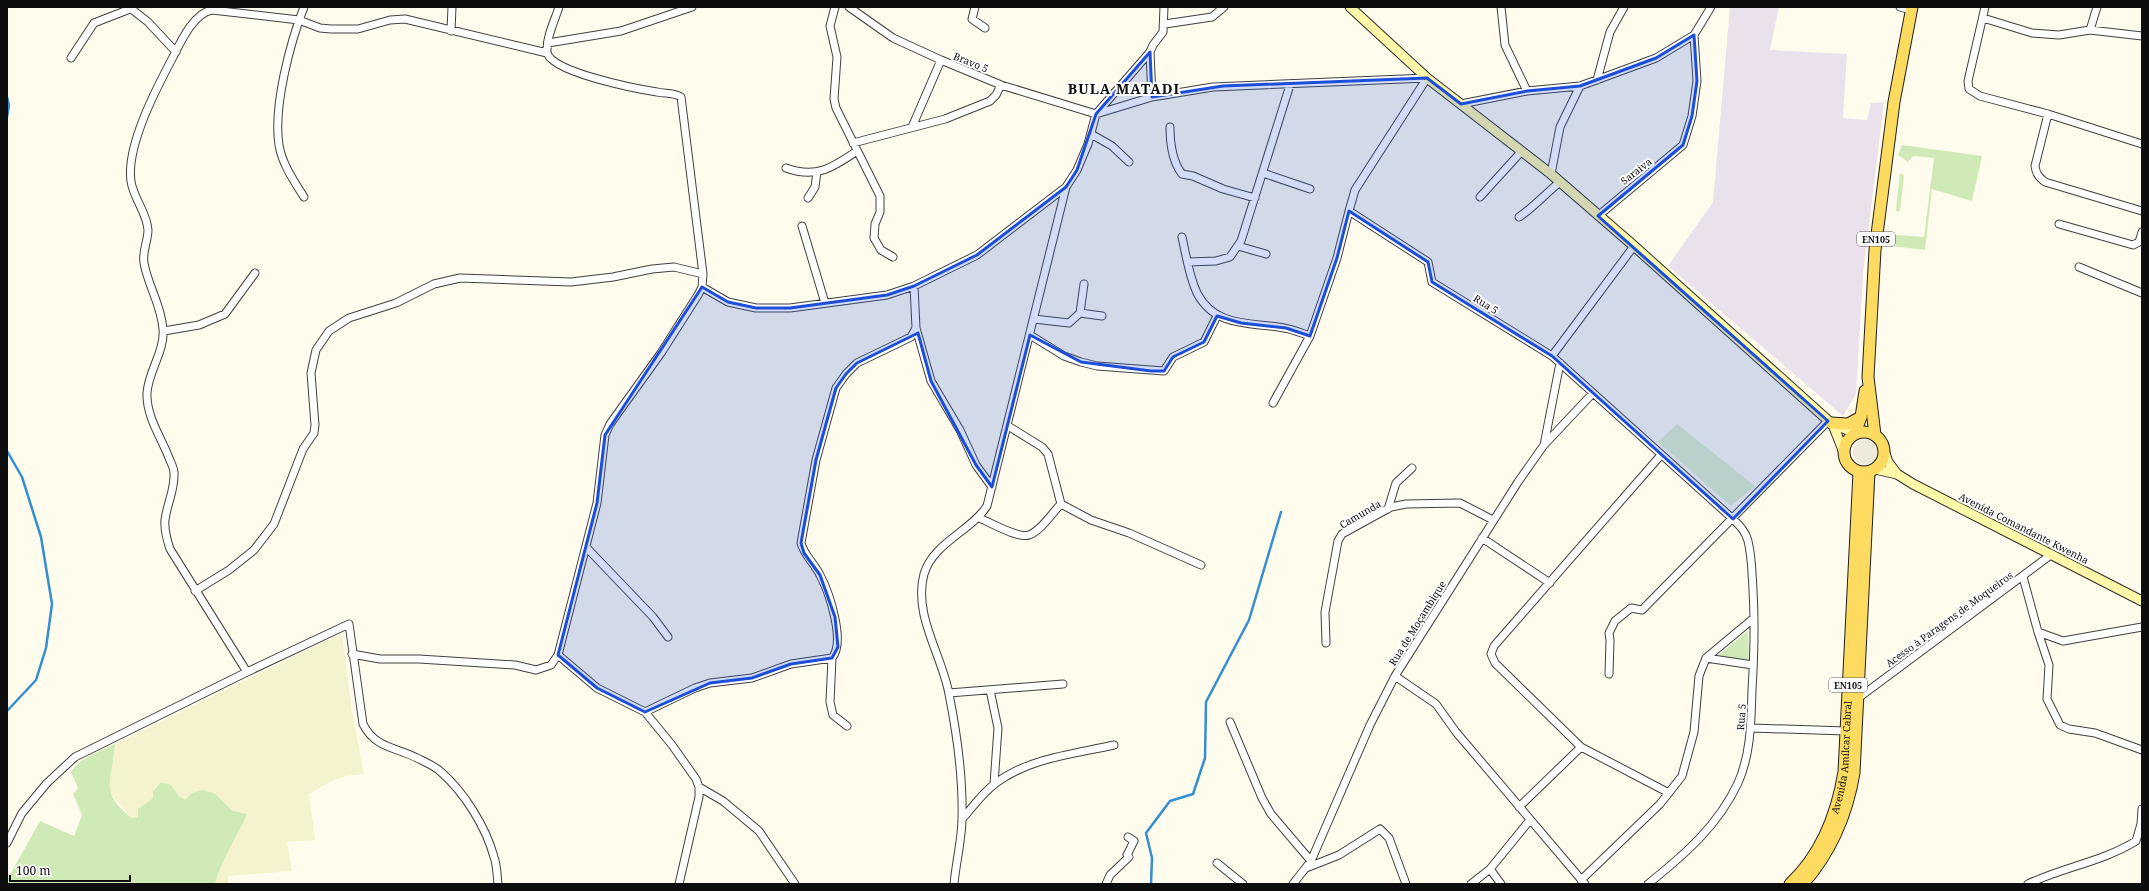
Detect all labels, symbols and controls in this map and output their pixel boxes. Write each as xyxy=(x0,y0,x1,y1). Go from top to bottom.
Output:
street label: Bravo 5 xyxy=(951,49,991,75)
district label: BULA MATADI xyxy=(1068,79,1180,98)
street label: Saraiva xyxy=(1618,154,1655,188)
road number: EN105 xyxy=(1857,232,1895,246)
street label: Rua 5 xyxy=(1471,291,1501,317)
street label: Avenida Comandante Kwenha xyxy=(1957,489,2092,567)
street label: Camunda xyxy=(1337,496,1384,532)
street label: Acesso à Paragens de Moqueiros xyxy=(1883,568,2016,670)
street label: Rua de Moçambique xyxy=(1385,578,1449,668)
road number: EN105 xyxy=(1829,678,1867,692)
street label: Avenida Amílcar Cabral xyxy=(1827,701,1855,815)
street label: Rua 5 xyxy=(1733,703,1749,731)
scale bar xyxy=(10,857,130,883)
text: 100 m xyxy=(16,862,51,879)

